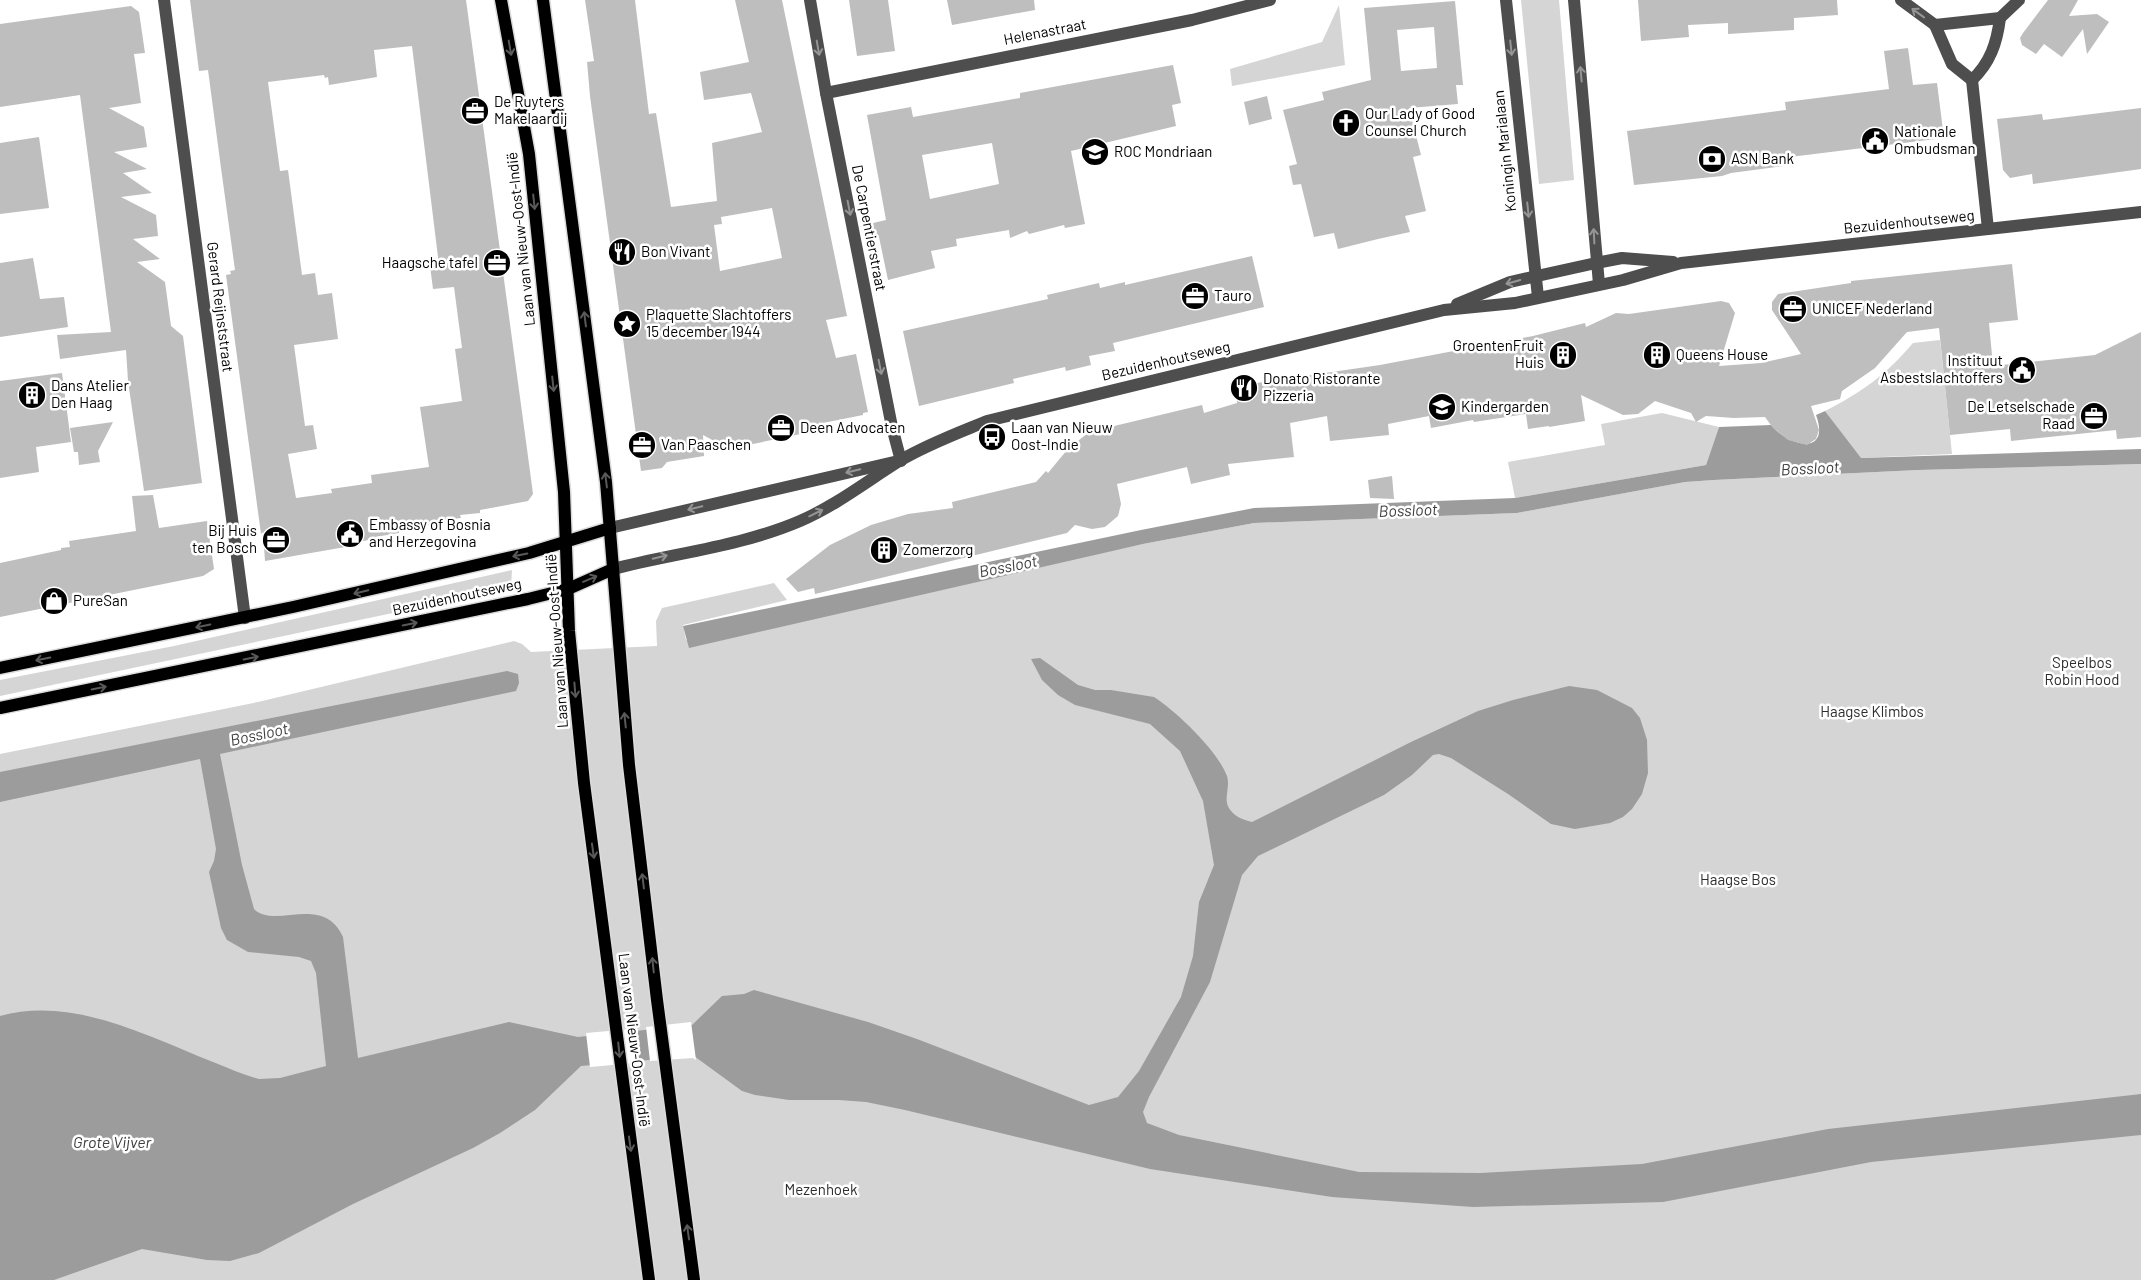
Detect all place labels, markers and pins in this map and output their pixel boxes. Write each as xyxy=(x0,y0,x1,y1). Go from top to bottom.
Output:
place label: De Ruyters Makelaardij xyxy=(494,92,567,127)
office icon: De Ruyters Makelaardij xyxy=(460,96,490,126)
place label: Our Lady of Good Counsel Church xyxy=(1365,104,1475,139)
church icon: Our Lady of Good Counsel Church xyxy=(1331,108,1361,138)
place label: Nationale Ombudsman xyxy=(1894,122,1976,157)
public building icon: Nationale Ombudsman xyxy=(1860,126,1890,156)
school or university icon: ROC Mondriaan xyxy=(1080,137,1110,167)
place label: ROC Mondriaan xyxy=(1114,142,1212,160)
bank icon: ASN Bank xyxy=(1697,144,1727,174)
place label: ASN Bank xyxy=(1731,149,1795,167)
restaurant icon: Bon Vivant xyxy=(607,237,637,267)
place label: Bon Vivant xyxy=(641,242,711,260)
office icon: Haagsche tafel xyxy=(482,248,512,278)
place label: Haagsche tafel xyxy=(382,253,478,271)
office icon: Tauro xyxy=(1180,281,1210,311)
place label: Tauro xyxy=(1214,286,1252,304)
office icon: UNICEF Nederland xyxy=(1778,294,1808,324)
place label: UNICEF Nederland xyxy=(1812,299,1933,317)
place label: Plaquette Slachtoffers 15 december 1944 xyxy=(646,305,792,340)
place icon: Plaquette Slachtoffers 15 december 1944 xyxy=(612,309,642,339)
place label: GroentenFruit Huis xyxy=(1453,336,1544,371)
building icon: GroentenFruit Huis xyxy=(1548,340,1578,370)
building icon: Queens House xyxy=(1642,340,1672,370)
place label: Queens House xyxy=(1676,345,1768,363)
place label: Instituut Asbestslachtoffers xyxy=(1880,351,2003,386)
public building icon: Instituut Asbestslachtoffers xyxy=(2007,355,2037,385)
place label: Donato Ristorante Pizzeria xyxy=(1263,369,1381,404)
restaurant icon: Donato Ristorante Pizzeria xyxy=(1229,373,1259,403)
place label: Dans Atelier Den Haag xyxy=(51,376,130,411)
building icon: Dans Atelier Den Haag xyxy=(17,380,47,410)
school or university icon: Kindergarden xyxy=(1427,392,1457,422)
place label: Kindergarden xyxy=(1461,397,1549,415)
place label: De Letselschade Raad xyxy=(1967,397,2075,432)
office icon: De Letselschade Raad xyxy=(2079,401,2109,431)
office icon: Deen Advocaten xyxy=(766,413,796,443)
place label: Deen Advocaten xyxy=(800,418,905,436)
place label: Laan van Nieuw Oost-Indie xyxy=(1011,418,1113,453)
bus stop icon: Laan van Nieuw Oost-Indie xyxy=(977,422,1007,452)
office icon: Van Paaschen xyxy=(627,430,657,460)
place label: Van Paaschen xyxy=(661,435,751,453)
place label: Embassy of Bosnia and Herzegovina xyxy=(369,515,491,550)
public building icon: Embassy of Bosnia and Herzegovina xyxy=(335,519,365,549)
place label: Bij Huis ten Bosch xyxy=(192,521,257,556)
office icon: Bij Huis ten Bosch xyxy=(261,525,291,555)
building icon: Zomerzorg xyxy=(869,535,899,565)
place label: Zomerzorg xyxy=(903,540,973,558)
shop icon: PureSan xyxy=(39,586,69,616)
place label: PureSan xyxy=(73,591,128,609)

